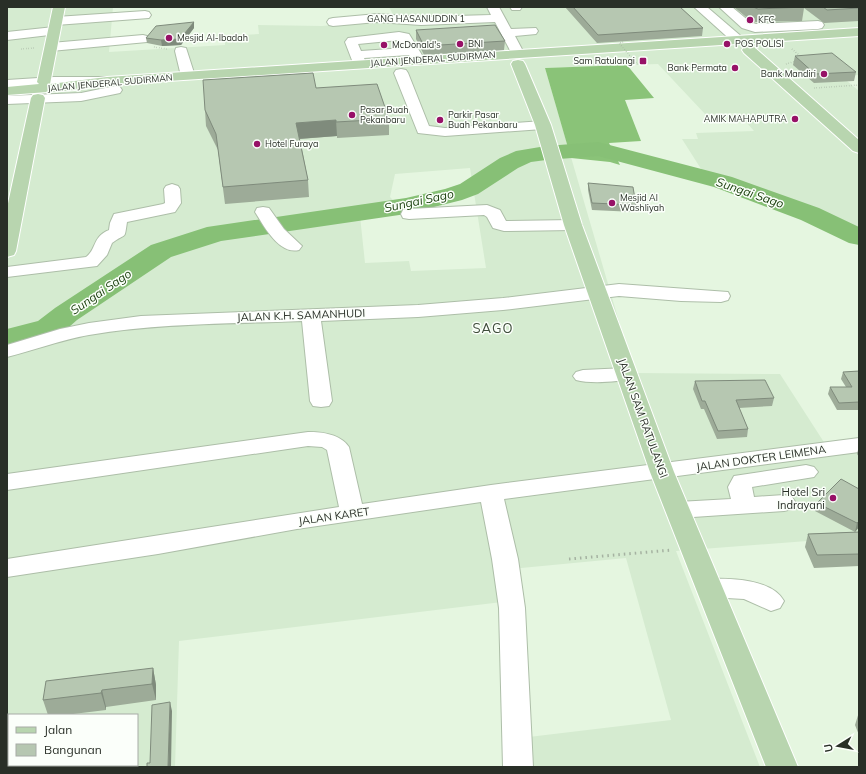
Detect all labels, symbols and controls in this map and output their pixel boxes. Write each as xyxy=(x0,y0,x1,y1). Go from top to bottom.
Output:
street label: GANG HASANUDDIN 1 xyxy=(367,13,465,24)
place label: KFC xyxy=(758,14,775,25)
marker: KFC xyxy=(745,15,755,25)
place label: Mesjid Al-Ibadah xyxy=(177,32,248,43)
marker: Mesjid Al-Ibadah xyxy=(164,33,174,43)
place label: BNI xyxy=(468,38,483,49)
place label: POS POLISI xyxy=(735,38,784,49)
place label: McDonald's xyxy=(392,39,441,50)
marker: BNI xyxy=(455,39,465,49)
marker: POS POLISI xyxy=(722,39,732,49)
marker: McDonald's xyxy=(379,40,389,50)
street label: JALAN JENDERAL SUDIRMAN xyxy=(370,49,496,68)
place label: Sam Ratulangi xyxy=(573,55,635,66)
marker: Sam Ratulangi xyxy=(638,56,648,66)
place label: Bank Permata xyxy=(668,62,727,73)
marker: Bank Permata xyxy=(730,63,740,73)
place label: Bank Mandiri xyxy=(761,68,816,79)
marker: Bank Mandiri xyxy=(819,69,829,79)
street label: JALAN JENDERAL SUDIRMAN xyxy=(47,72,173,93)
place label: Pasar Buah Pekanbaru xyxy=(360,104,409,125)
place label: Parkir Pasar Buah Pekanbaru xyxy=(448,109,517,130)
marker: Pasar Buah Pekanbaru xyxy=(347,110,357,120)
place label: AMIK MAHAPUTRA xyxy=(704,113,787,124)
marker: AMIK MAHAPUTRA xyxy=(790,114,800,124)
marker: Parkir Pasar Buah Pekanbaru xyxy=(435,115,445,125)
place label: Hotel Furaya xyxy=(265,138,318,150)
marker: Hotel Furaya xyxy=(252,139,262,149)
water label: Sungai Sago xyxy=(714,174,786,211)
water label: Sungai Sago xyxy=(383,186,455,215)
place label: Mesjid Al Washliyah xyxy=(620,192,664,214)
marker: Mesjid Al Washliyah xyxy=(607,198,617,208)
water label: Sungai Sago xyxy=(67,266,134,318)
street label: JALAN K.H. SAMANHUDI xyxy=(237,306,365,324)
district label: SAGO xyxy=(472,320,514,336)
street label: JALAN SAM RATULANGI xyxy=(615,356,671,480)
street label: JALAN DOKTER LEIMENA xyxy=(695,442,827,474)
place label: Hotel Sri Indrayani xyxy=(777,485,825,512)
marker: Hotel Sri Indrayani xyxy=(828,493,838,503)
street label: JALAN KARET xyxy=(297,504,371,528)
legend xyxy=(8,714,138,766)
text: Jalan xyxy=(44,722,72,737)
north arrow xyxy=(818,726,858,766)
text: Bangunan xyxy=(44,742,102,757)
text: U xyxy=(821,743,836,753)

